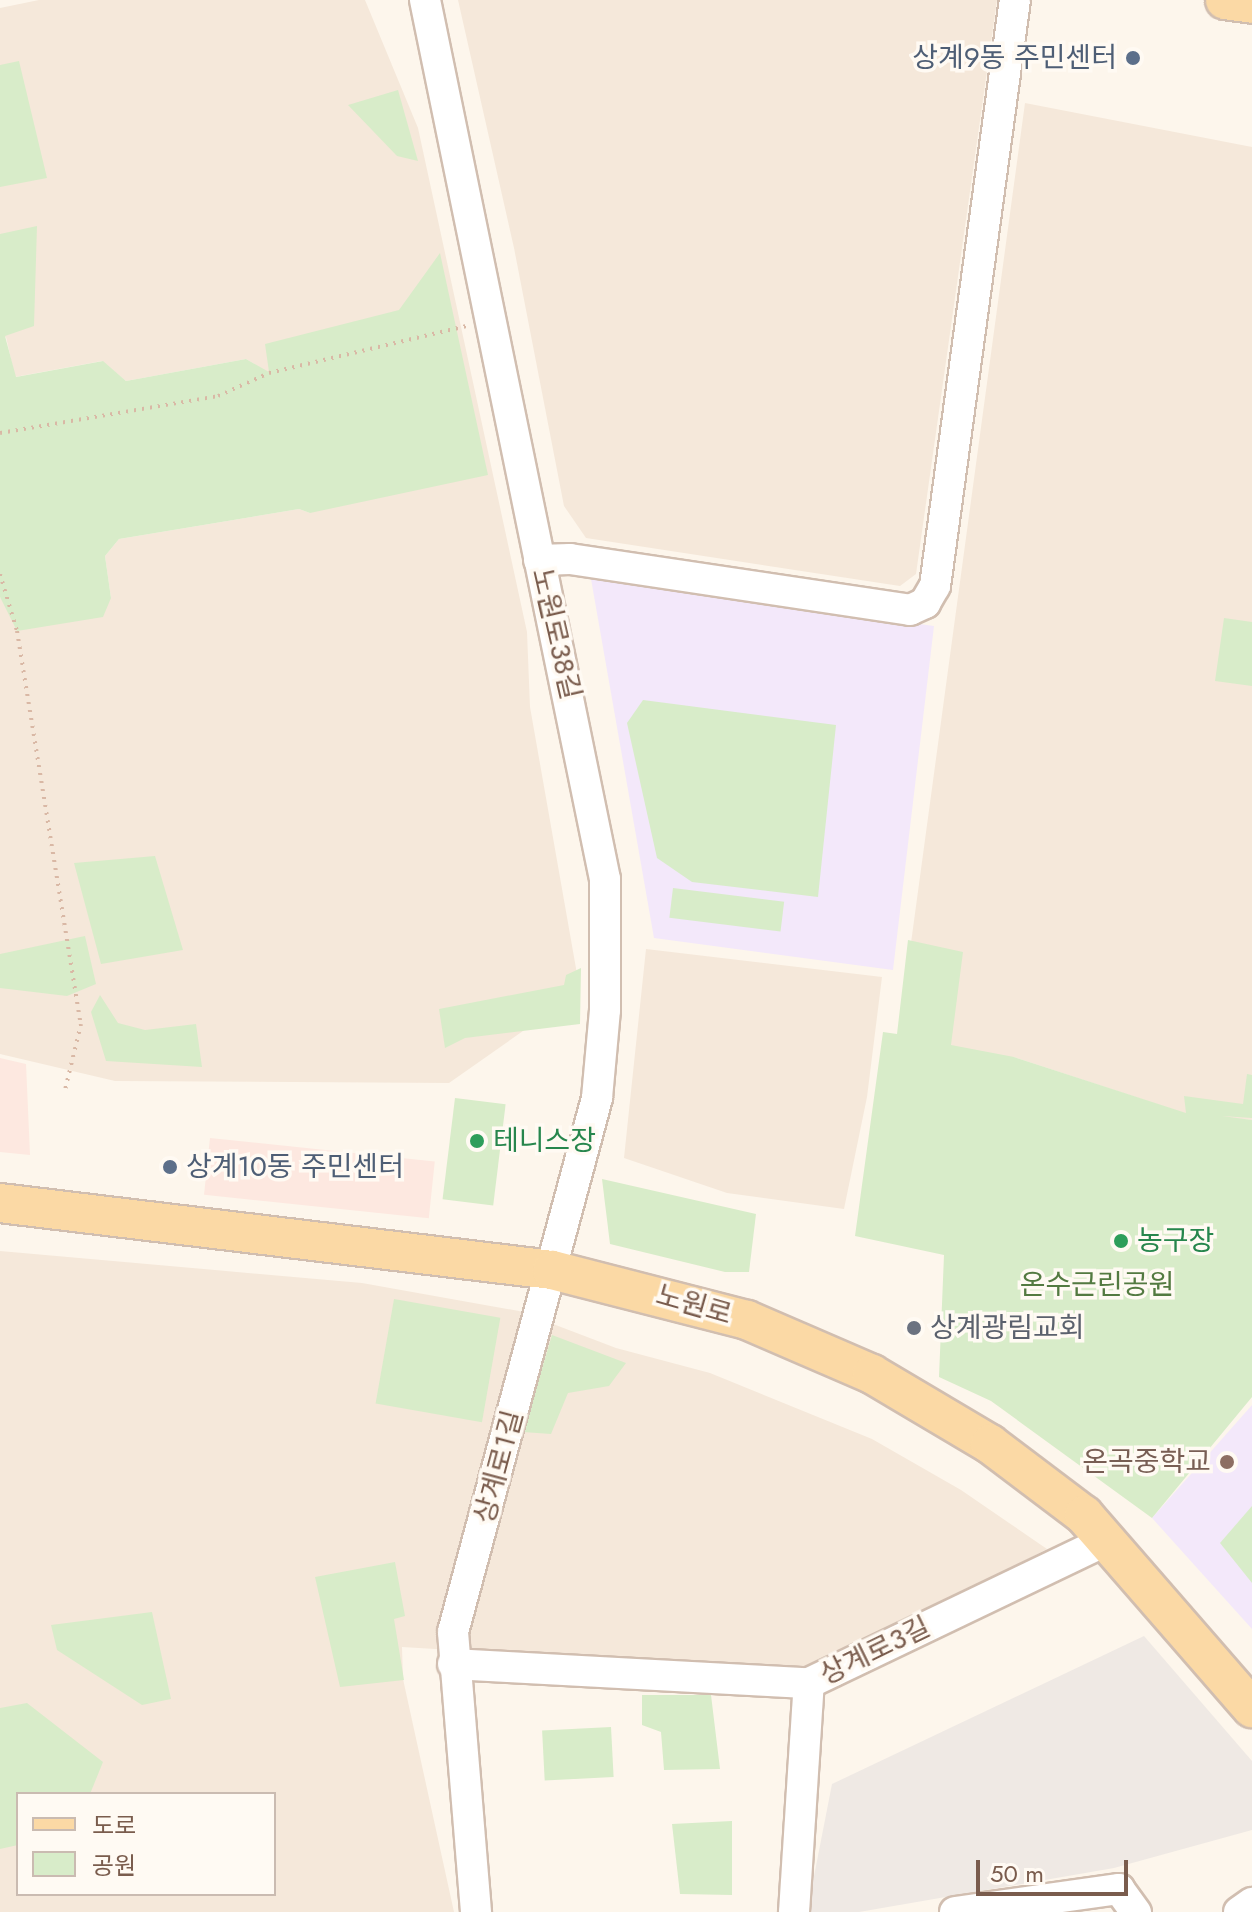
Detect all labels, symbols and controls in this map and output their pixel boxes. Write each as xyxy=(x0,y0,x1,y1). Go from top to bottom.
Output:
place label: 상계9동 주민센터 xyxy=(912,41,1117,75)
marker: 상계9동 주민센터 xyxy=(1124,49,1142,67)
street label: 노원로38길 xyxy=(525,565,587,703)
place label: 테니스장 xyxy=(493,1124,596,1158)
marker: 테니스장 xyxy=(468,1132,486,1150)
place label: 상계10동 주민센터 xyxy=(186,1150,404,1184)
marker: 상계10동 주민센터 xyxy=(161,1158,179,1176)
place label: 농구장 xyxy=(1137,1224,1214,1258)
marker: 농구장 xyxy=(1112,1232,1130,1250)
park label: 온수근린공원 xyxy=(1020,1268,1174,1302)
street label: 노원로 xyxy=(652,1278,736,1332)
place label: 상계광림교회 xyxy=(930,1311,1085,1345)
marker: 상계광림교회 xyxy=(905,1319,923,1337)
street label: 상계로1길 xyxy=(468,1407,530,1527)
place label: 온곡중학교 xyxy=(1082,1445,1211,1479)
marker: 온곡중학교 xyxy=(1218,1453,1236,1471)
street label: 상계로3길 xyxy=(814,1610,936,1692)
legend xyxy=(16,1792,276,1896)
text: 도로 xyxy=(92,1808,136,1843)
scale bar xyxy=(980,1844,1132,1894)
text: 공원 xyxy=(92,1848,136,1883)
text: 50 m xyxy=(990,1856,1044,1891)

